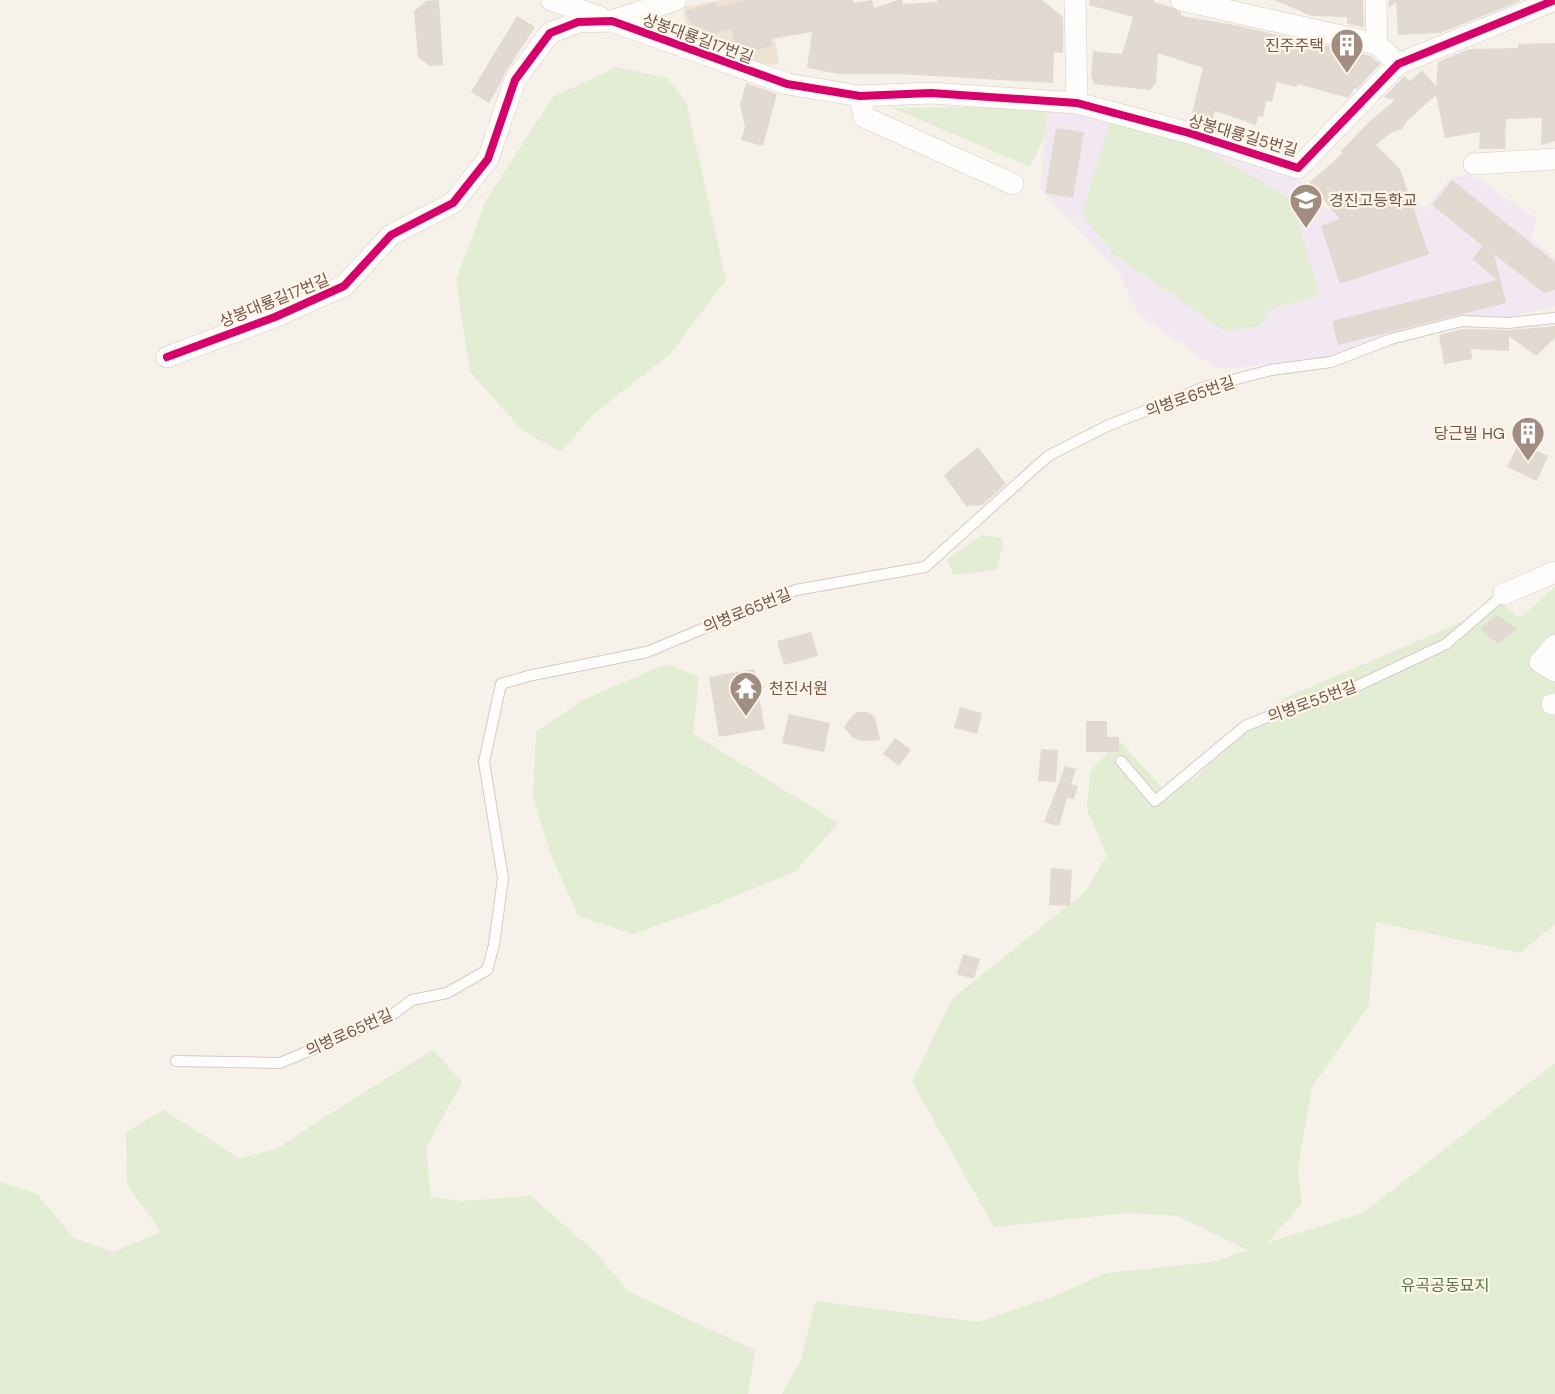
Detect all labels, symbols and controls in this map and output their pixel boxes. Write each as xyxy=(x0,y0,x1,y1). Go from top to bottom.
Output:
street label: 상봉대룡길17번길 xyxy=(639,9,756,68)
building icon: 진주주택 xyxy=(1329,27,1365,74)
place label: 진주주택 xyxy=(1265,35,1324,56)
street label: 상봉대룡길5번길 xyxy=(1186,110,1300,161)
school or university icon: 경진고등학교 xyxy=(1288,182,1324,229)
place label: 경진고등학교 xyxy=(1329,190,1417,211)
street label: 상봉대룡길17번길 xyxy=(216,269,332,332)
street label: 의병로65번길 xyxy=(1143,371,1238,422)
building icon: 당근빌 HG xyxy=(1510,415,1546,462)
place label: 당근빌 HG xyxy=(1434,423,1505,444)
street label: 의병로65번길 xyxy=(700,583,794,638)
temple icon: 천진서원 xyxy=(728,670,764,717)
street label: 의병로55번길 xyxy=(1265,676,1360,727)
place label: 천진서원 xyxy=(769,678,828,699)
street label: 의병로65번길 xyxy=(302,1004,396,1061)
park label: 유곡공동묘지 xyxy=(1401,1275,1489,1296)

